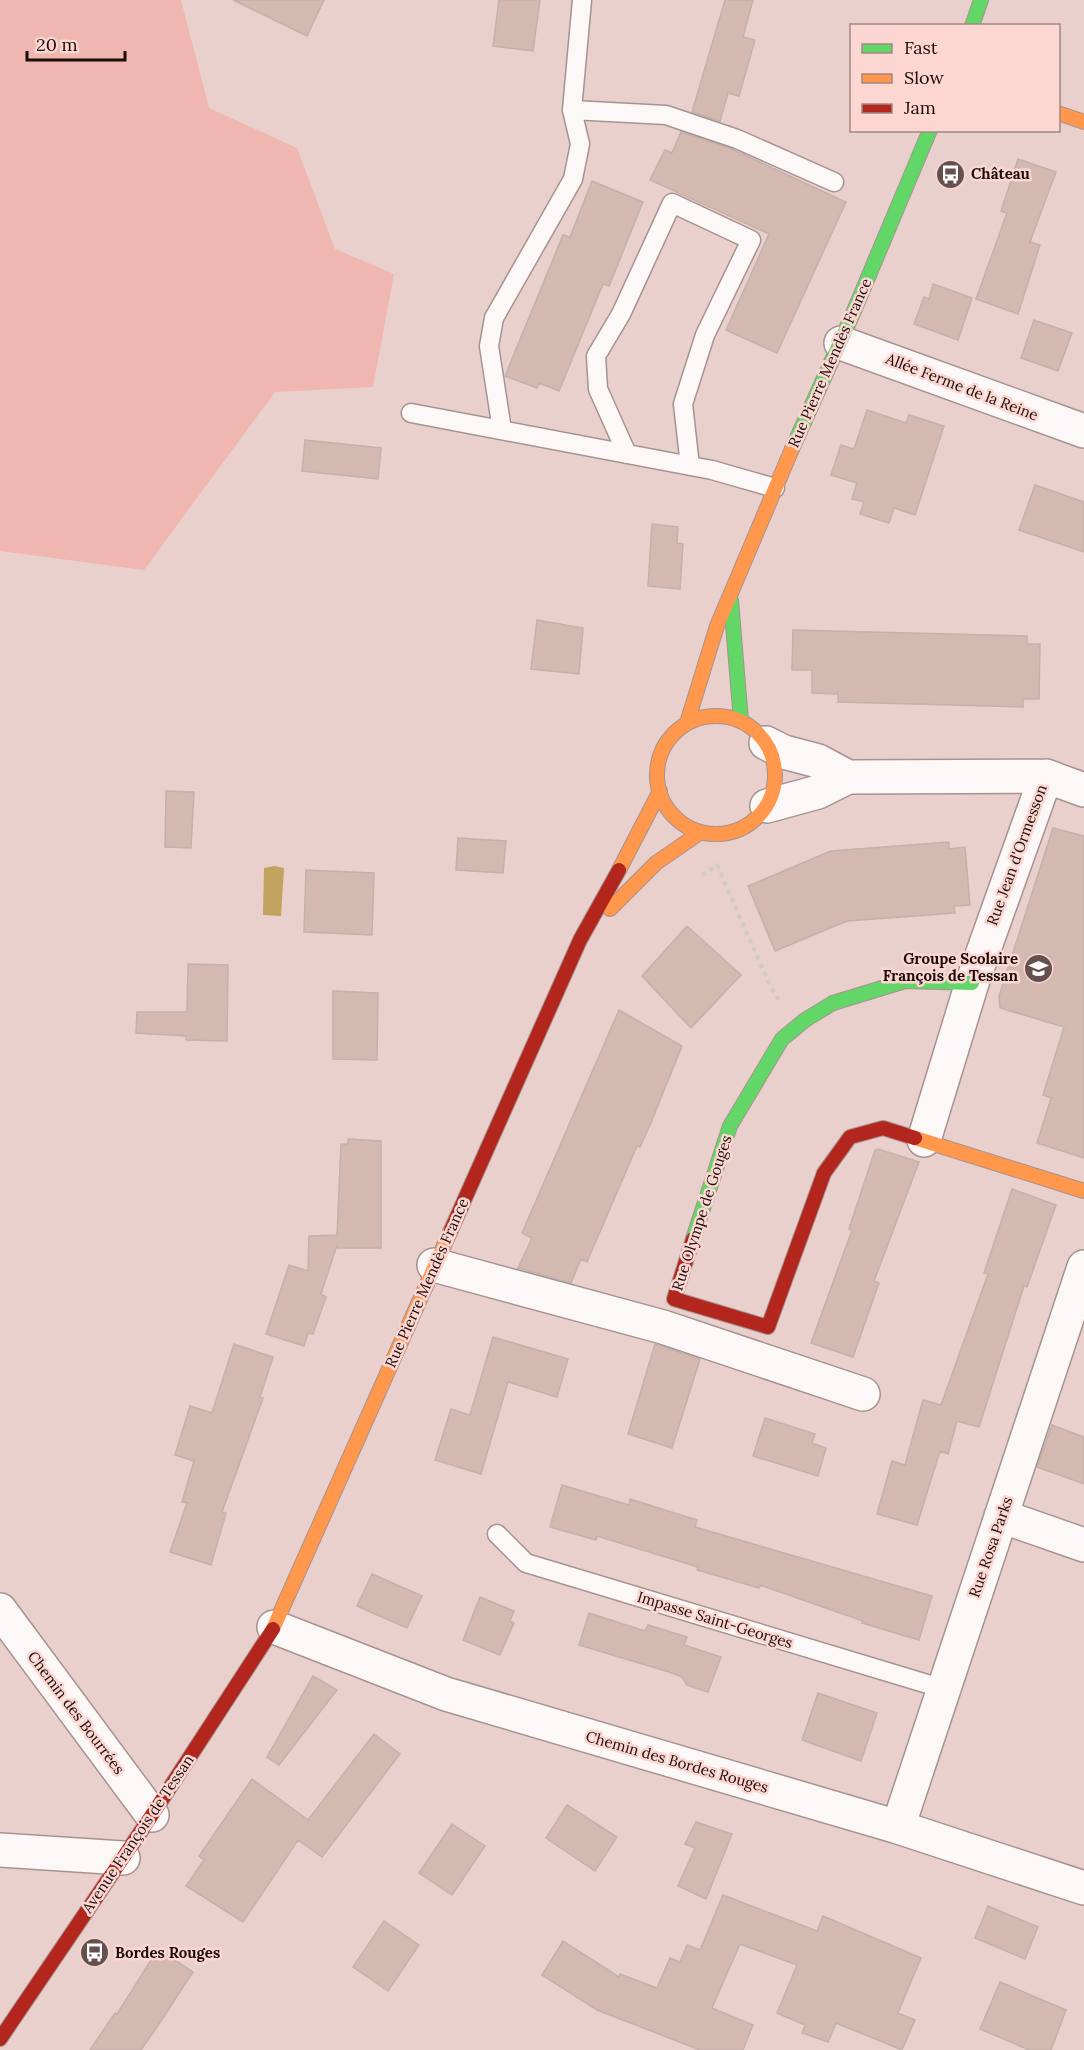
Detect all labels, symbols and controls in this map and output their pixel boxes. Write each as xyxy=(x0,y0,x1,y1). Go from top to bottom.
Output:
scale bar xyxy=(27,24,124,62)
legend xyxy=(850,24,1060,132)
text: 20 m xyxy=(36,33,78,56)
text: Fast xyxy=(904,36,938,59)
text: Slow xyxy=(904,66,944,89)
text: Jam xyxy=(903,96,936,119)
bus stop icon: Château xyxy=(934,158,966,190)
place label: Château xyxy=(971,164,1030,183)
street label: Rue Pierre Mendès France xyxy=(784,275,875,450)
street label: Allée Ferme de la Reine xyxy=(882,348,1041,424)
street label: Rue Jean d'Ormesson xyxy=(982,782,1051,928)
place label: Groupe Scolaire François de Tessan xyxy=(883,949,1018,985)
school or university icon: Groupe Scolaire François de Tessan xyxy=(1023,952,1055,984)
street label: Rue Olympe de Gouges xyxy=(667,1133,736,1293)
street label: Rue Pierre Mendès France xyxy=(381,1195,472,1370)
street label: Rue Rosa Parks xyxy=(964,1494,1017,1600)
street label: Impasse Saint-Georges xyxy=(635,1587,795,1652)
street label: Chemin des Bourrées xyxy=(24,1647,129,1778)
street label: Chemin des Bordes Rouges xyxy=(584,1726,771,1797)
street label: Avenue François de Tessan xyxy=(77,1751,198,1917)
bus stop icon: Bordes Rouges xyxy=(78,1937,110,1969)
place label: Bordes Rouges xyxy=(115,1943,220,1962)

